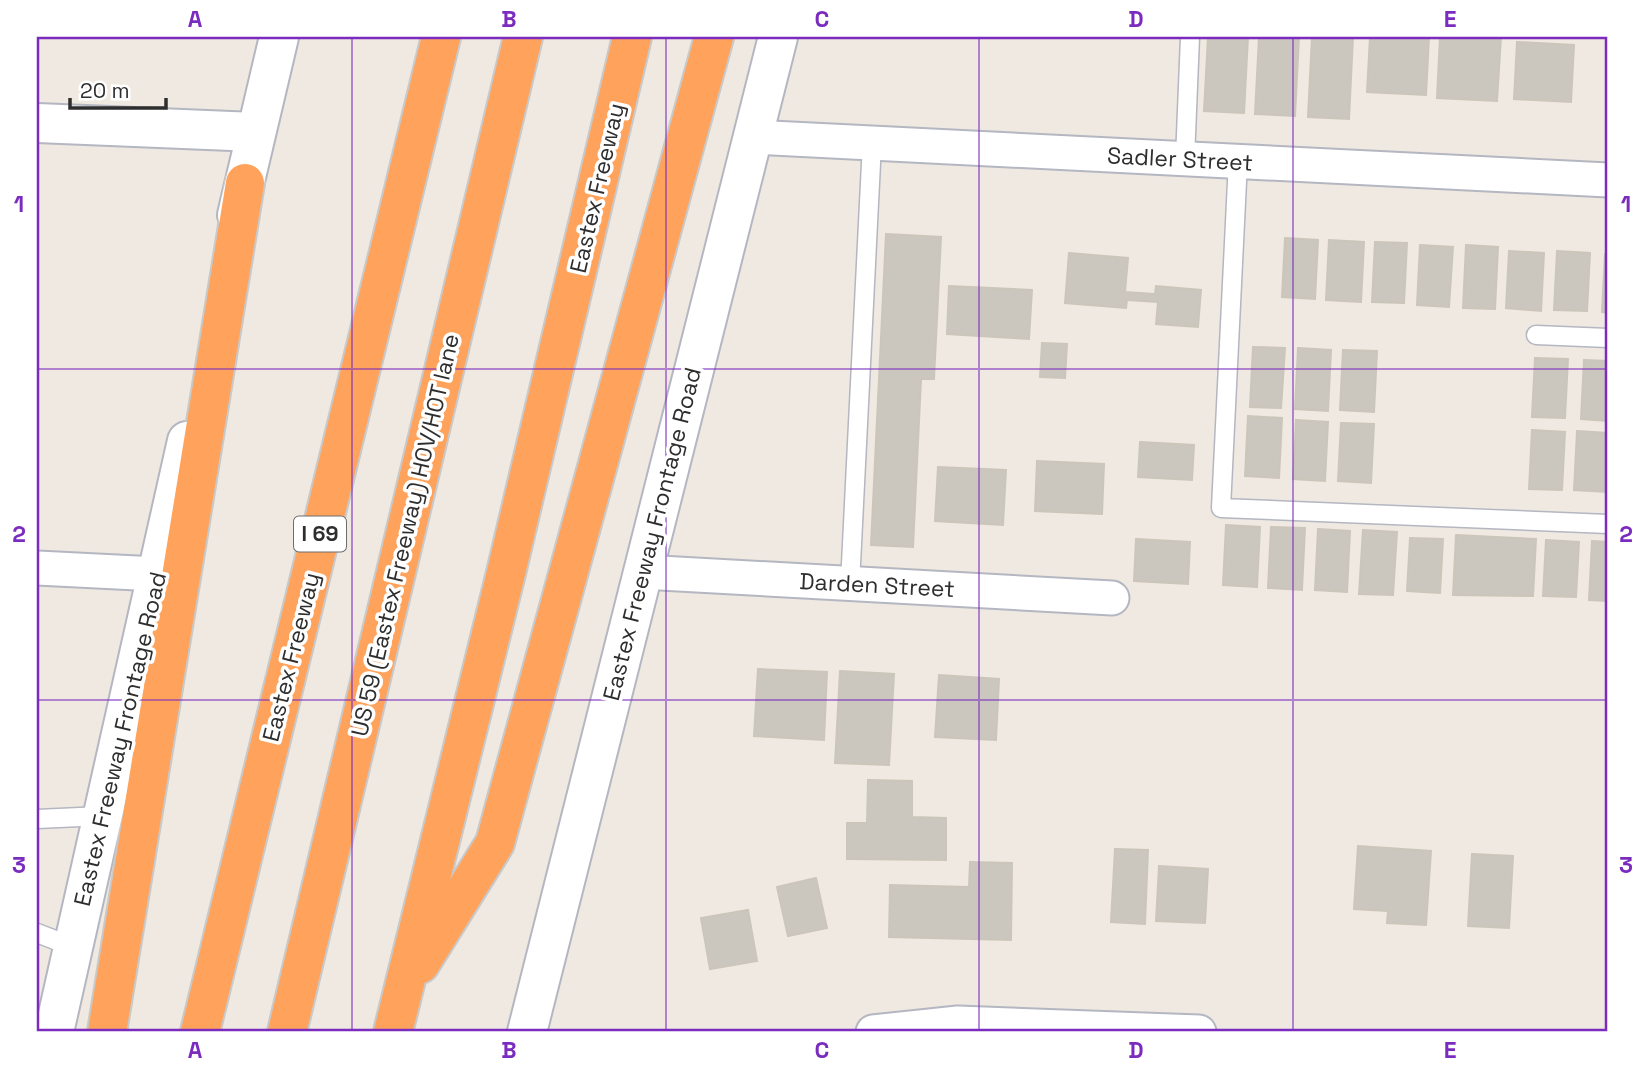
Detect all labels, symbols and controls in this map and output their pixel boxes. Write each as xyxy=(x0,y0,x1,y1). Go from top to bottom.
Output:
text: A xyxy=(188,4,203,34)
text: B xyxy=(501,4,517,34)
text: C xyxy=(815,4,829,34)
text: D xyxy=(1128,4,1144,34)
text: E xyxy=(1444,4,1456,34)
scale bar xyxy=(70,66,166,110)
text: 20 m xyxy=(80,77,130,104)
street label: Eastex Freeway xyxy=(563,100,631,276)
street label: Sadler Street xyxy=(1106,140,1254,178)
text: 1 xyxy=(14,189,24,219)
text: 1 xyxy=(1621,189,1631,219)
street label: US 59 (Eastex Freeway) HOV/HOT lane xyxy=(344,331,466,739)
street label: Eastex Freeway Frontage Road xyxy=(596,364,708,704)
road number: I 69 xyxy=(294,516,346,552)
text: 2 xyxy=(12,519,26,549)
text: 2 xyxy=(1619,519,1633,549)
street label: Darden Street xyxy=(799,566,955,604)
street label: Eastex Freeway Frontage Road xyxy=(67,569,173,909)
street label: Eastex Freeway xyxy=(255,569,327,745)
text: 3 xyxy=(12,850,26,880)
text: 3 xyxy=(1619,850,1633,880)
text: A xyxy=(188,1035,203,1065)
text: B xyxy=(501,1035,517,1065)
text: C xyxy=(815,1035,829,1065)
text: D xyxy=(1128,1035,1144,1065)
text: E xyxy=(1444,1035,1456,1065)

